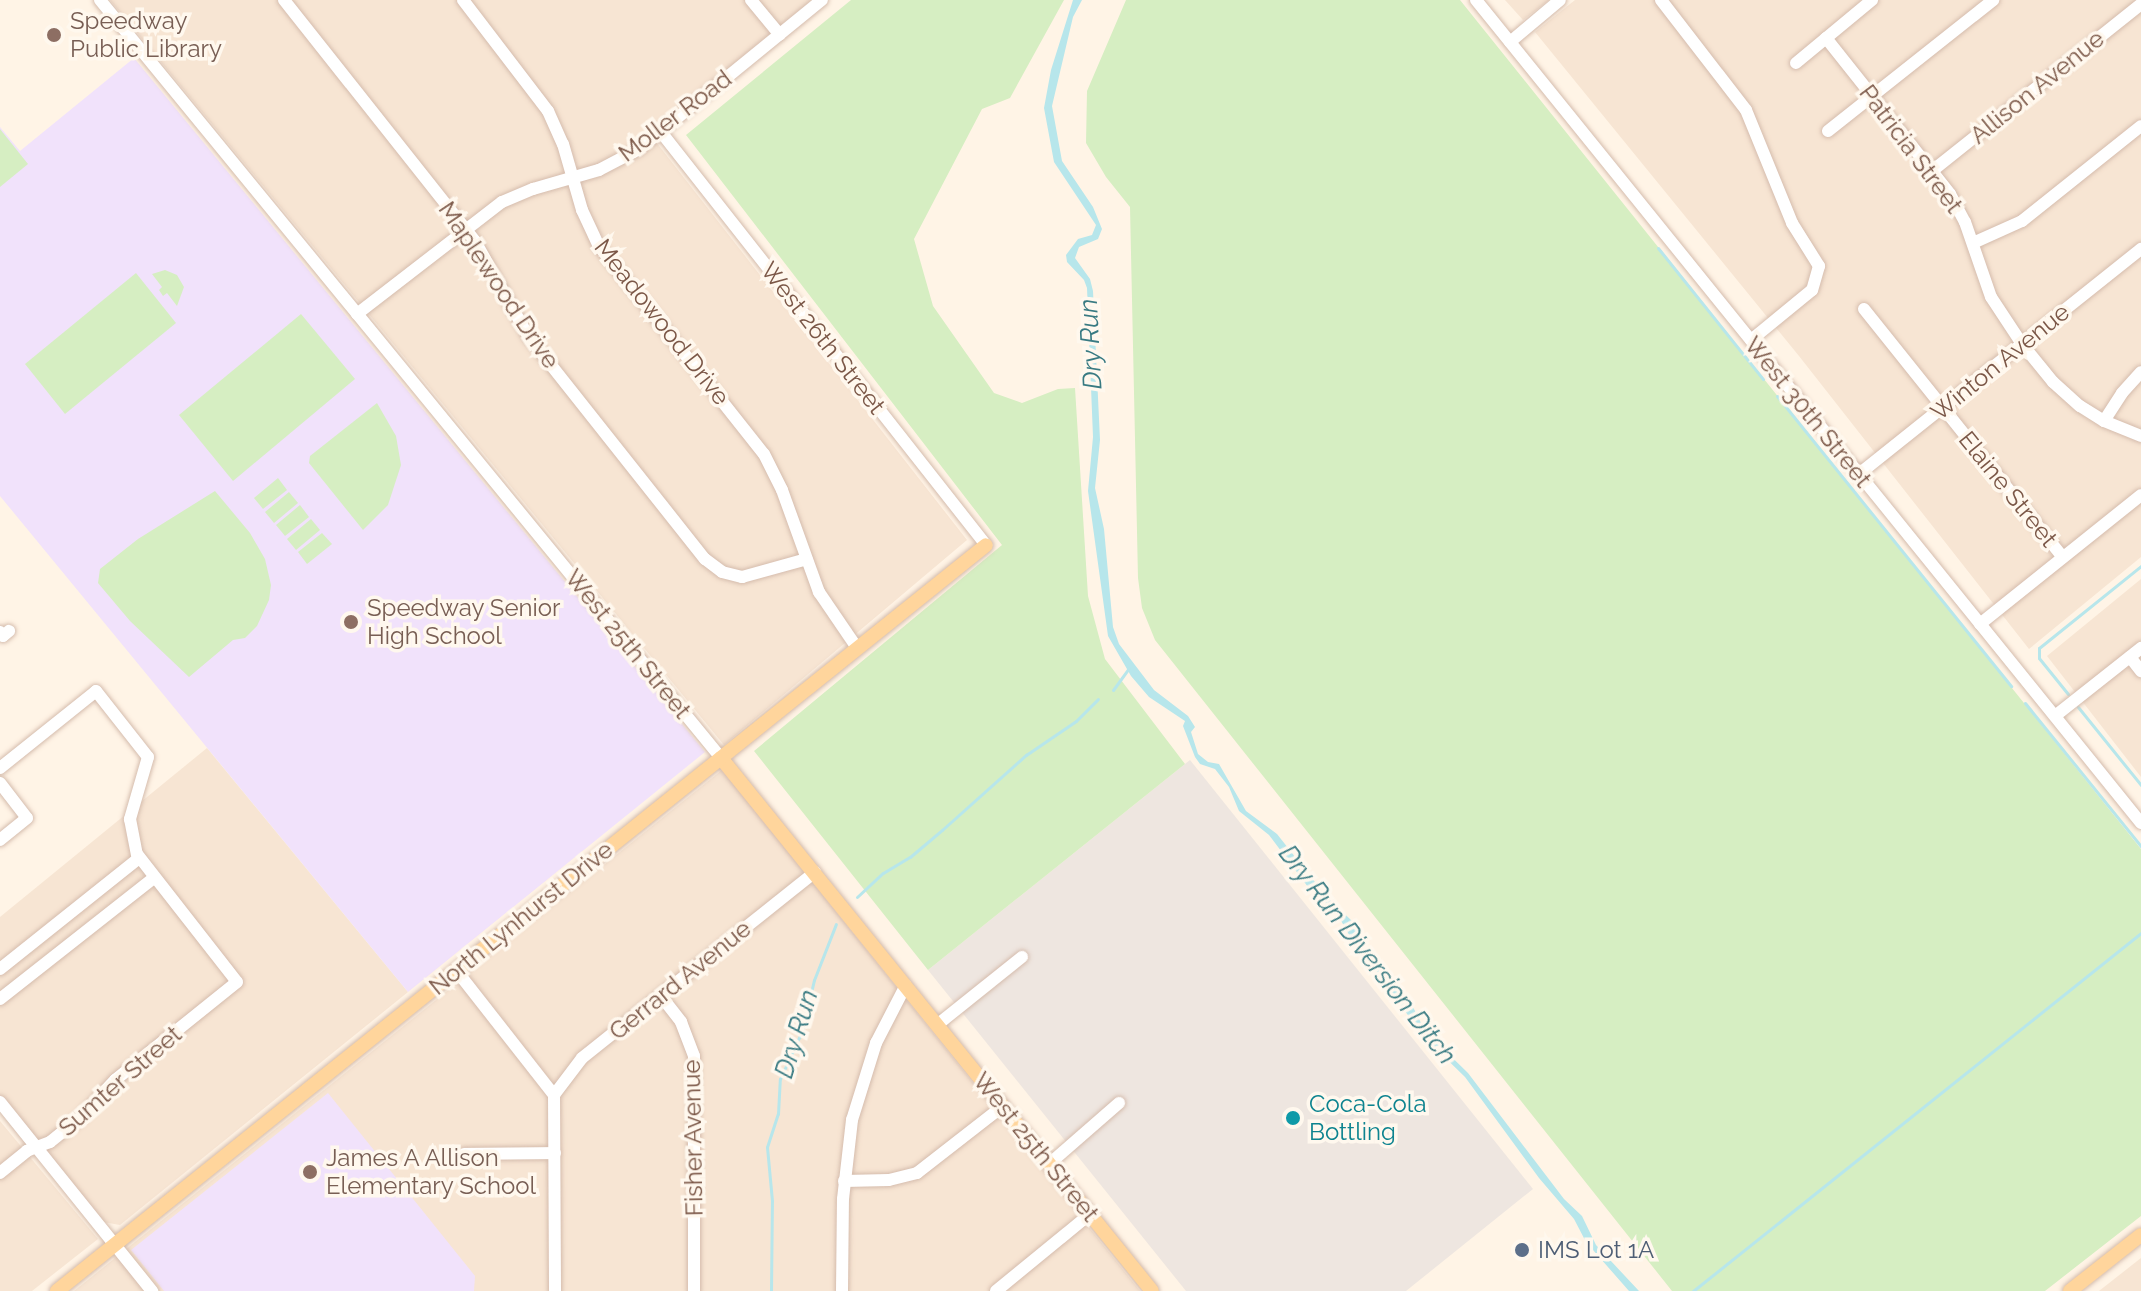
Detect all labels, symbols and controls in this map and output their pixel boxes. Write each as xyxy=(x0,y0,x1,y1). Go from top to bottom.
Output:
place label: Speedway Public Library xyxy=(70,7,222,63)
street label: Allison Avenue xyxy=(1964,24,2110,150)
marker: Speedway Public Library xyxy=(45,26,63,44)
street label: Moller Road xyxy=(613,64,737,168)
street label: Patricia Street xyxy=(1853,79,1969,219)
street label: Maplewood Drive xyxy=(433,196,565,374)
street label: Meadowood Drive xyxy=(588,233,736,411)
street label: West 26th Street xyxy=(755,256,891,420)
street label: Winton Avenue xyxy=(1925,297,2075,427)
water label: Dry Run xyxy=(1073,298,1109,390)
street label: West 30th Street xyxy=(1738,331,1878,493)
street label: Elaine Street xyxy=(1953,425,2063,553)
street label: West 25th Street xyxy=(559,564,697,724)
place label: Speedway Senior High School xyxy=(367,594,561,650)
marker: Speedway Senior High School xyxy=(342,613,360,631)
street label: North Lynhurst Drive xyxy=(423,835,619,1001)
water label: Dry Run Diversion Ditch xyxy=(1272,839,1462,1071)
street label: Gerrard Avenue xyxy=(603,914,757,1046)
water label: Dry Run xyxy=(769,986,825,1082)
street label: Sumter Street xyxy=(53,1020,187,1142)
street label: Fisher Avenue xyxy=(677,1059,709,1217)
street label: West 25th Street xyxy=(967,1067,1105,1227)
place label: Coca-Cola Bottling xyxy=(1309,1090,1426,1146)
marker: Coca-Cola Bottling xyxy=(1284,1109,1302,1127)
place label: James A Allison Elementary School xyxy=(326,1144,537,1200)
marker: James A Allison Elementary School xyxy=(301,1163,319,1181)
place label: IMS Lot 1A xyxy=(1538,1236,1654,1264)
marker: IMS Lot 1A xyxy=(1513,1241,1531,1259)

